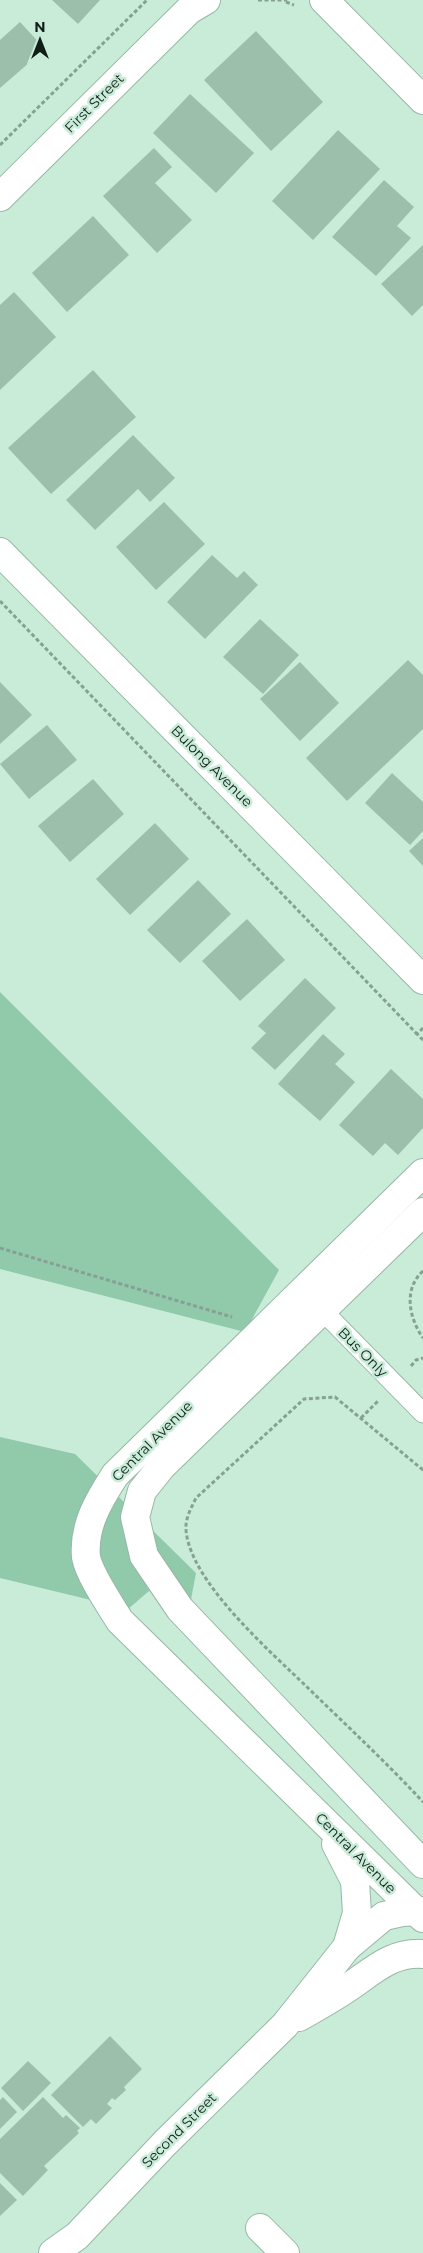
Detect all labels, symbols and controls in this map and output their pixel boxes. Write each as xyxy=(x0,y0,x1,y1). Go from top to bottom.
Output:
north arrow xyxy=(15,15,65,65)
text: N xyxy=(34,18,46,36)
street label: First Street xyxy=(61,69,128,136)
street label: Bulong Avenue xyxy=(167,721,257,811)
street label: Bus Only xyxy=(334,1323,392,1381)
street label: Central Avenue xyxy=(108,1397,196,1485)
street label: Central Avenue xyxy=(312,1809,400,1897)
street label: Second Street xyxy=(138,2089,220,2171)

